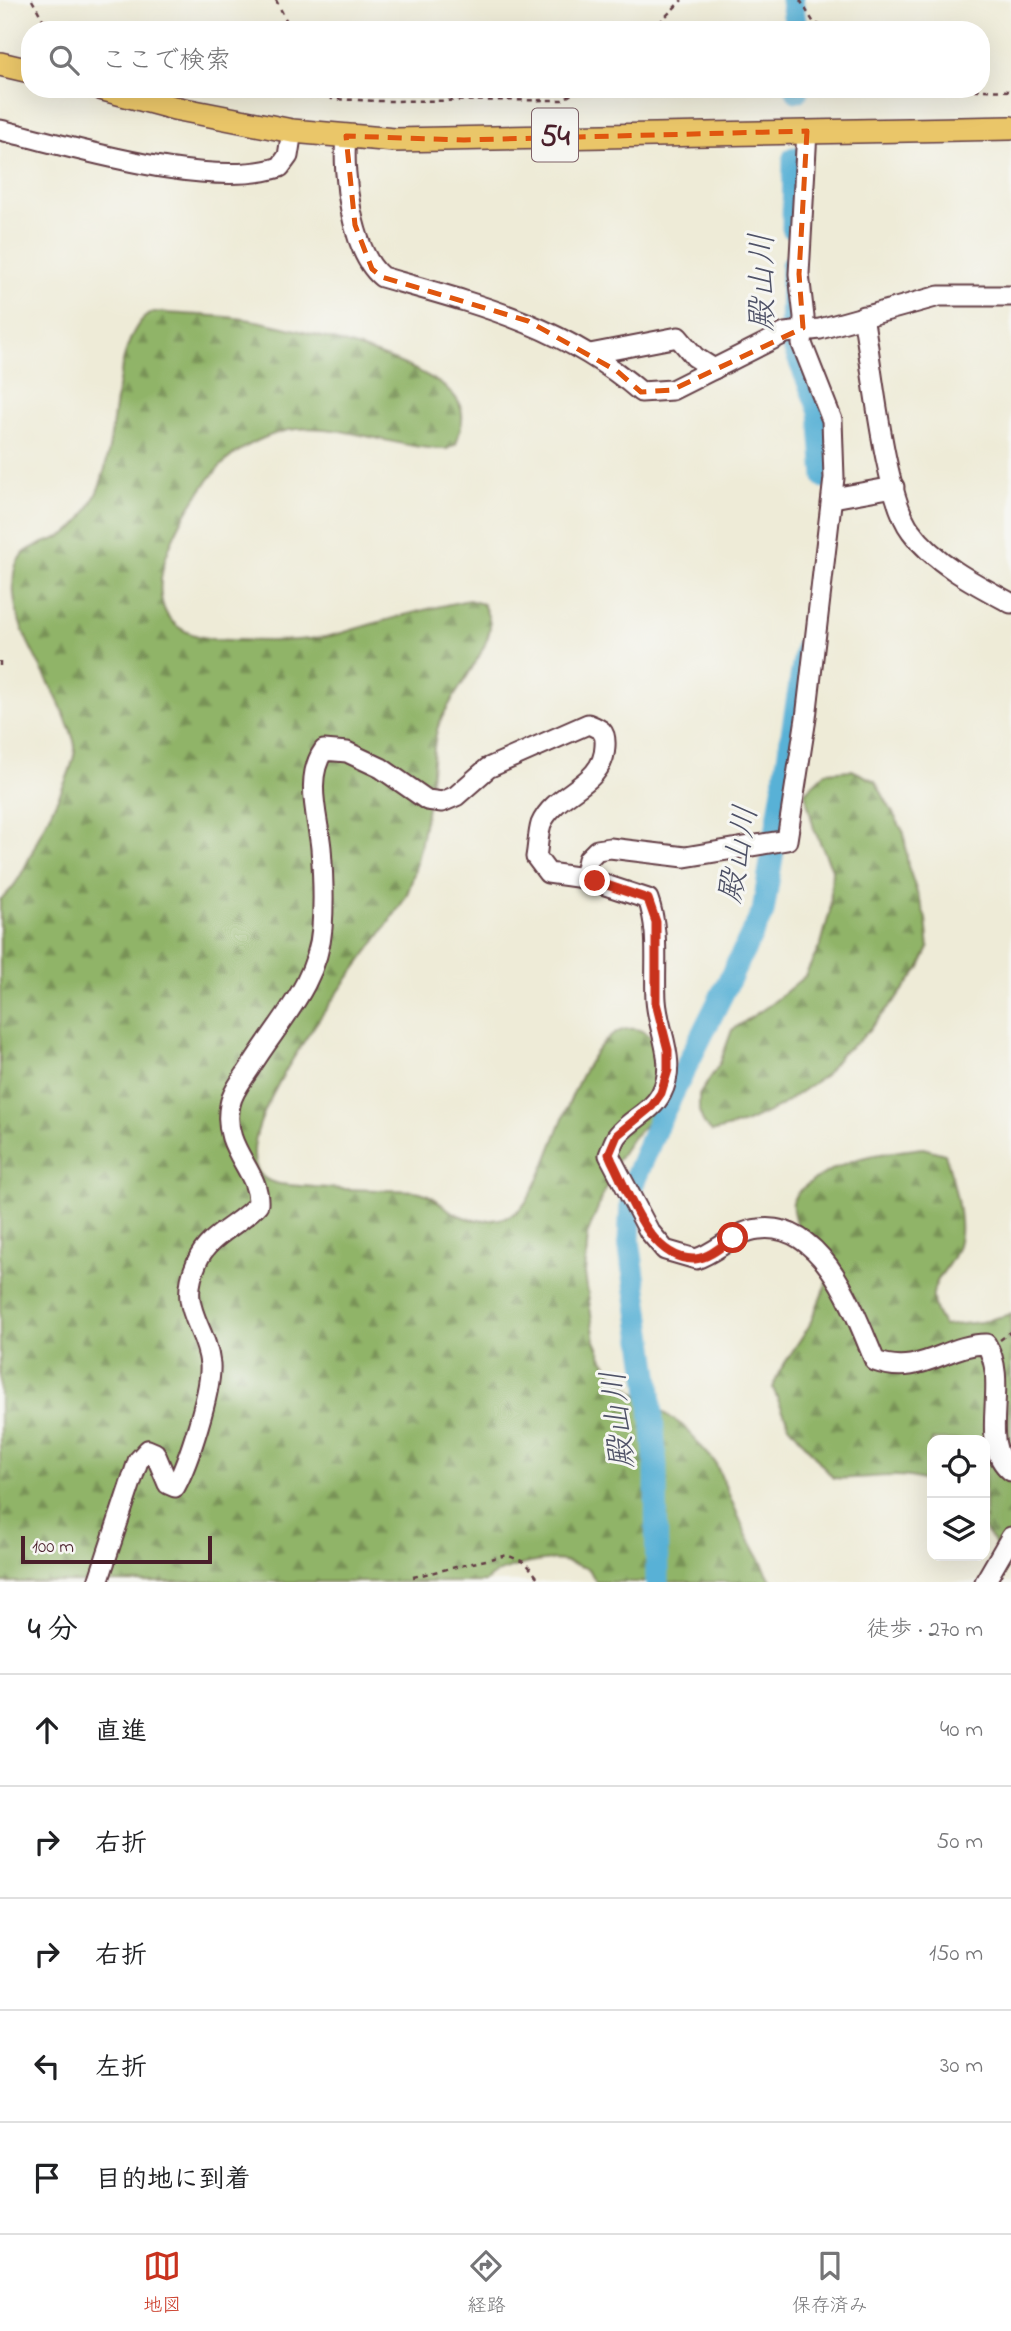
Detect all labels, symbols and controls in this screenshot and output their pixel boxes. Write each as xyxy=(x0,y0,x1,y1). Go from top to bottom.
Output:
search box xyxy=(21,21,990,98)
icon: search xyxy=(45,41,83,79)
text: ここで検索 xyxy=(101,43,231,81)
road number: 54 xyxy=(532,108,578,162)
water label: 殿山川 xyxy=(740,233,788,332)
water label: 殿山川 xyxy=(708,802,772,908)
route end xyxy=(579,865,610,896)
route start xyxy=(717,1222,748,1253)
water label: 殿山川 xyxy=(591,1368,649,1471)
map controls xyxy=(927,1435,990,1561)
button: locate xyxy=(927,1435,990,1498)
button: layers xyxy=(927,1498,990,1561)
scale bar xyxy=(21,1533,212,1565)
text: 100 m xyxy=(32,1534,74,1561)
text: 4 分 xyxy=(28,1609,78,1653)
text: 徒歩 · 270 m xyxy=(866,1614,983,1647)
icon: ahead xyxy=(28,1711,66,1749)
text: 直進 xyxy=(95,1714,147,1752)
text: 40 m xyxy=(940,1714,983,1747)
icon: right xyxy=(28,1823,66,1861)
text: 右折 xyxy=(95,1826,147,1864)
text: 50 m xyxy=(936,1826,983,1859)
icon: right xyxy=(28,1935,66,1973)
text: 右折 xyxy=(95,1938,147,1976)
text: 150 m xyxy=(929,1938,983,1971)
icon: left xyxy=(28,2047,66,2085)
text: 左折 xyxy=(95,2050,147,2088)
text: 30 m xyxy=(940,2050,983,2083)
icon: arrive xyxy=(28,2159,66,2197)
text: 目的地に到着 xyxy=(95,2162,251,2200)
tab: 地図 xyxy=(143,2247,181,2320)
tab: 経路 xyxy=(467,2247,506,2320)
tab: 保存済み xyxy=(792,2247,868,2320)

